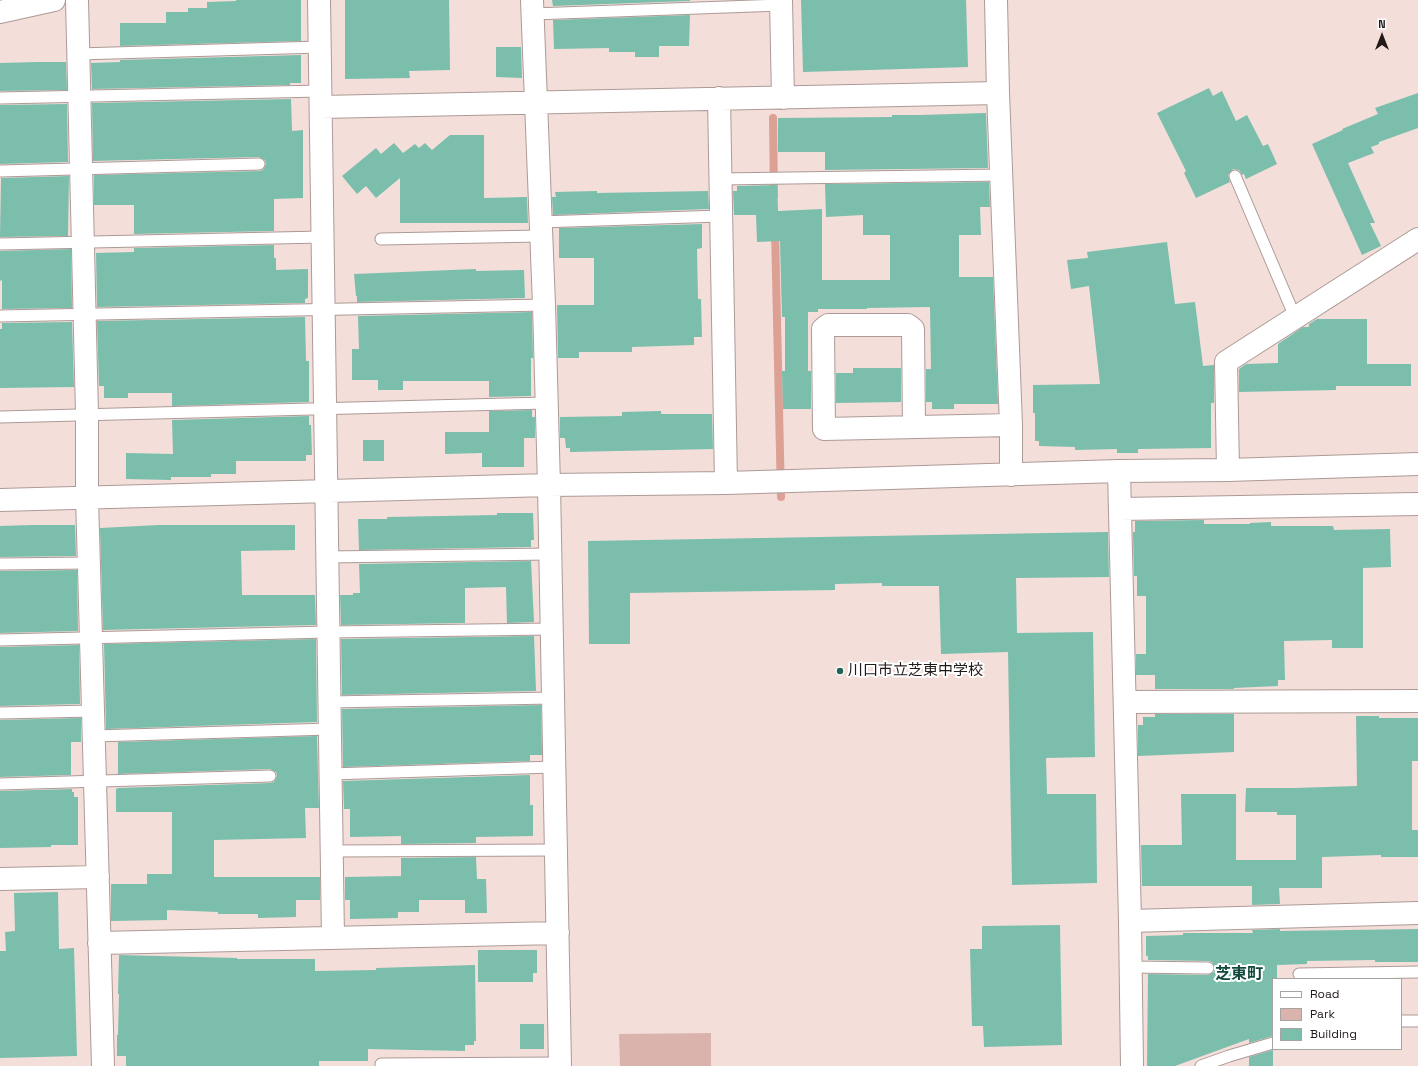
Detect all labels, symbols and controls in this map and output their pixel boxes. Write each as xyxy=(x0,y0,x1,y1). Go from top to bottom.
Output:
north arrow xyxy=(1362,16,1402,56)
text: N xyxy=(1378,17,1386,31)
place label: 川口市立芝東中学校 xyxy=(848,662,983,680)
marker: 川口市立芝東中学校 xyxy=(835,666,845,676)
district label: 芝東町 xyxy=(1215,965,1263,985)
legend xyxy=(1272,978,1402,1050)
text: Road xyxy=(1310,986,1339,1002)
text: Park xyxy=(1310,1006,1335,1022)
text: Building xyxy=(1310,1026,1357,1042)

